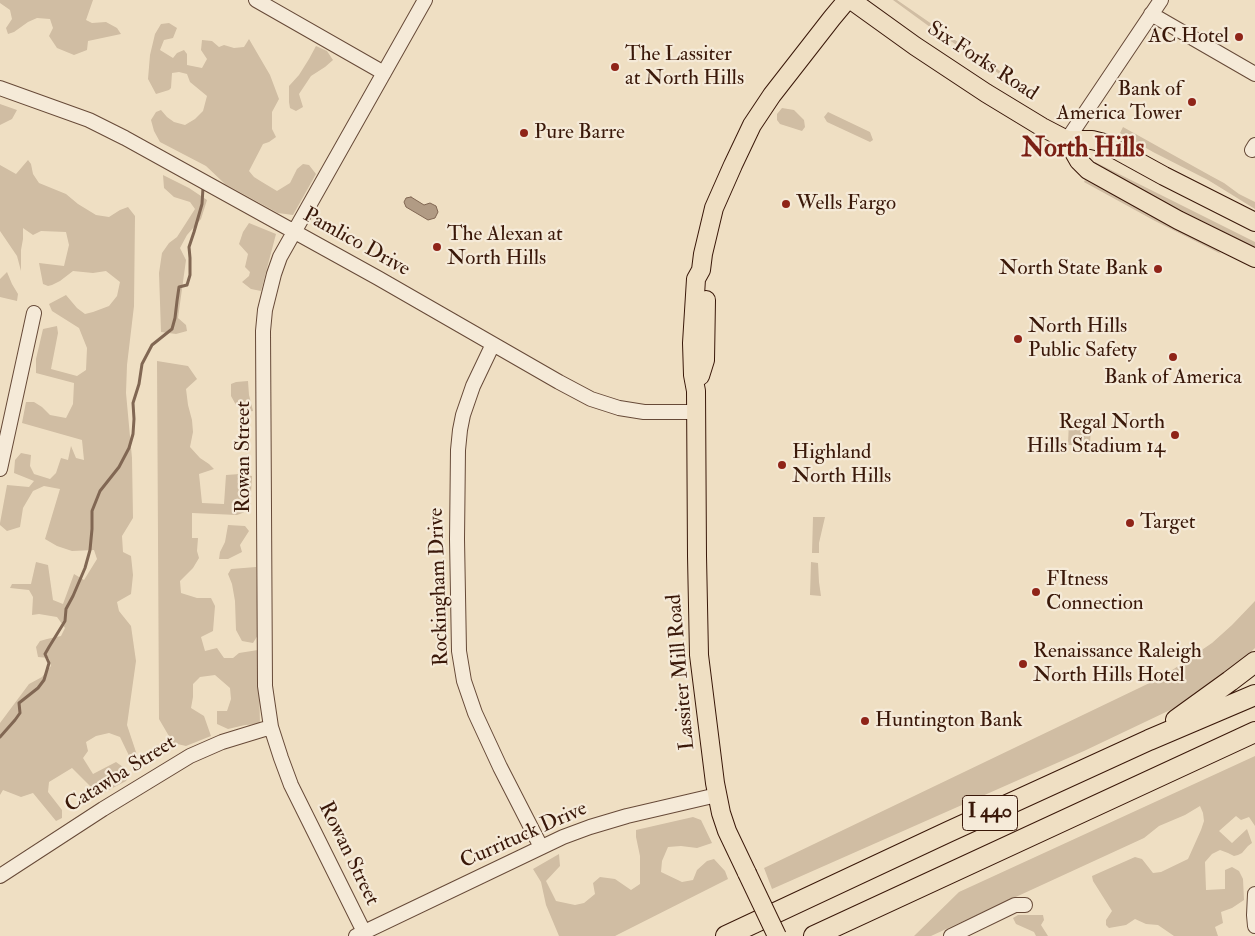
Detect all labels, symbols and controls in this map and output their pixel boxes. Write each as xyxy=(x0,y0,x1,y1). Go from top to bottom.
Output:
street label: Six Forks Road xyxy=(922,17,1042,107)
place label: AC Hotel xyxy=(1148,24,1229,50)
marker: AC Hotel xyxy=(1233,31,1245,43)
place label: The Lassiter at North Hills xyxy=(625,42,744,92)
marker: The Lassiter at North Hills xyxy=(609,61,621,73)
place label: Bank of America Tower xyxy=(1057,77,1182,127)
marker: Bank of America Tower xyxy=(1186,96,1198,108)
place label: Pure Barre xyxy=(534,120,625,146)
marker: Pure Barre xyxy=(518,127,530,139)
district label: North Hills xyxy=(1022,134,1144,166)
place label: Wells Fargo xyxy=(796,191,896,217)
marker: Wells Fargo xyxy=(780,198,792,210)
street label: Pamlico Drive xyxy=(298,203,414,283)
place label: The Alexan at North Hills xyxy=(447,222,563,272)
marker: The Alexan at North Hills xyxy=(431,241,443,253)
place label: North State Bank xyxy=(999,256,1148,282)
marker: North State Bank xyxy=(1152,263,1164,275)
place label: North Hills Public Safety xyxy=(1028,314,1137,364)
marker: North Hills Public Safety xyxy=(1012,333,1024,345)
marker: Bank of America xyxy=(1167,351,1179,363)
place label: Bank of America xyxy=(1104,365,1242,391)
street label: Rowan Street xyxy=(231,401,257,513)
place label: Regal North Hills Stadium 14 xyxy=(1026,410,1165,460)
marker: Regal North Hills Stadium 14 xyxy=(1169,429,1181,441)
place label: Highland North Hills xyxy=(792,440,891,490)
marker: Highland North Hills xyxy=(776,459,788,471)
street label: Rockingham Drive xyxy=(425,507,455,667)
place label: Target xyxy=(1140,510,1196,536)
marker: Target xyxy=(1124,517,1136,529)
place label: FItness Connection xyxy=(1046,567,1144,617)
marker: FItness Connection xyxy=(1030,586,1042,598)
street label: Lassiter Mill Road xyxy=(663,593,701,751)
place label: Renaissance Raleigh North Hills Hotel xyxy=(1033,639,1202,689)
marker: Renaissance Raleigh North Hills Hotel xyxy=(1017,658,1029,670)
place label: Huntington Bank xyxy=(875,708,1023,734)
marker: Huntington Bank xyxy=(859,715,871,727)
street label: Catawba Street xyxy=(61,731,181,819)
road number: I 440 xyxy=(962,796,1018,830)
street label: Currituck Drive xyxy=(457,797,591,875)
street label: Rowan Street xyxy=(312,798,384,910)

